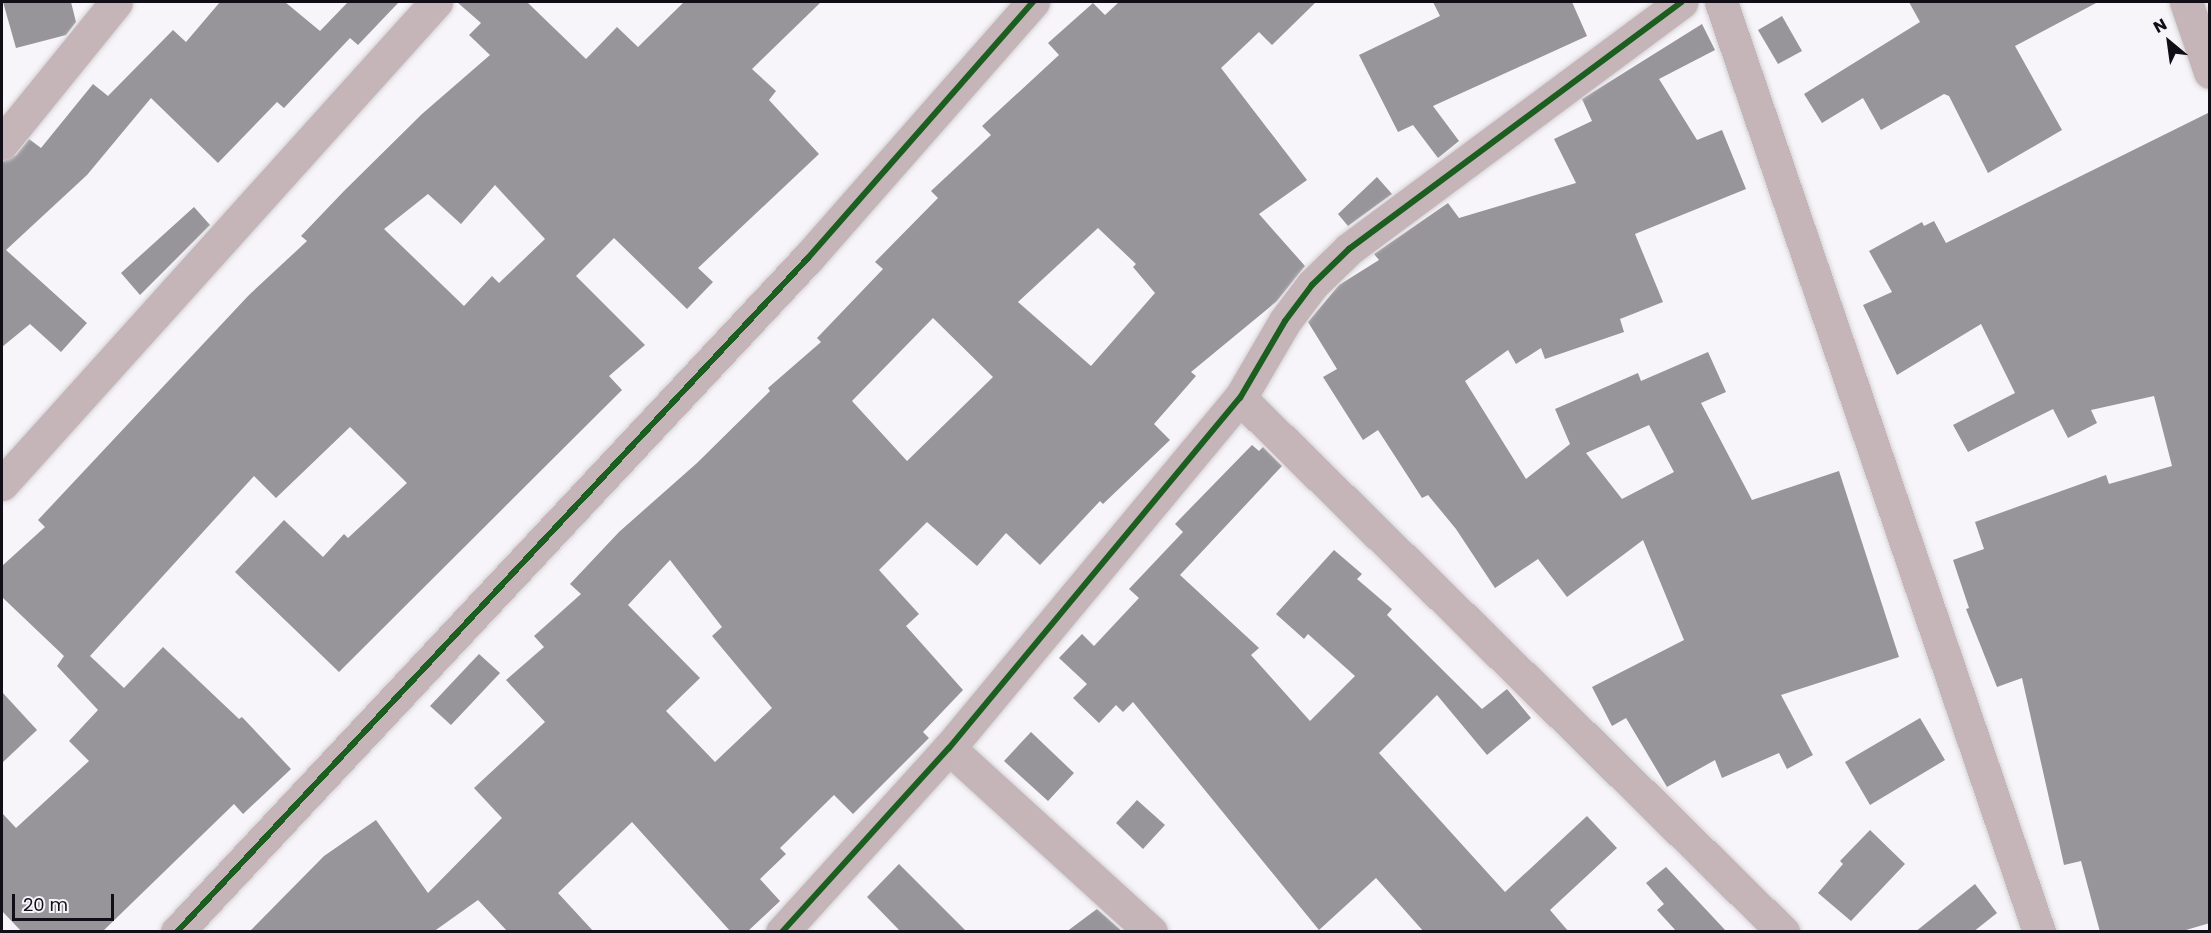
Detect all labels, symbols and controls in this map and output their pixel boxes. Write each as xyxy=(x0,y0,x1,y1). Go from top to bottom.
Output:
north arrow xyxy=(2139,12,2199,72)
text: N xyxy=(2149,13,2171,39)
scale bar xyxy=(15,882,117,920)
text: 20 m xyxy=(23,892,68,917)

